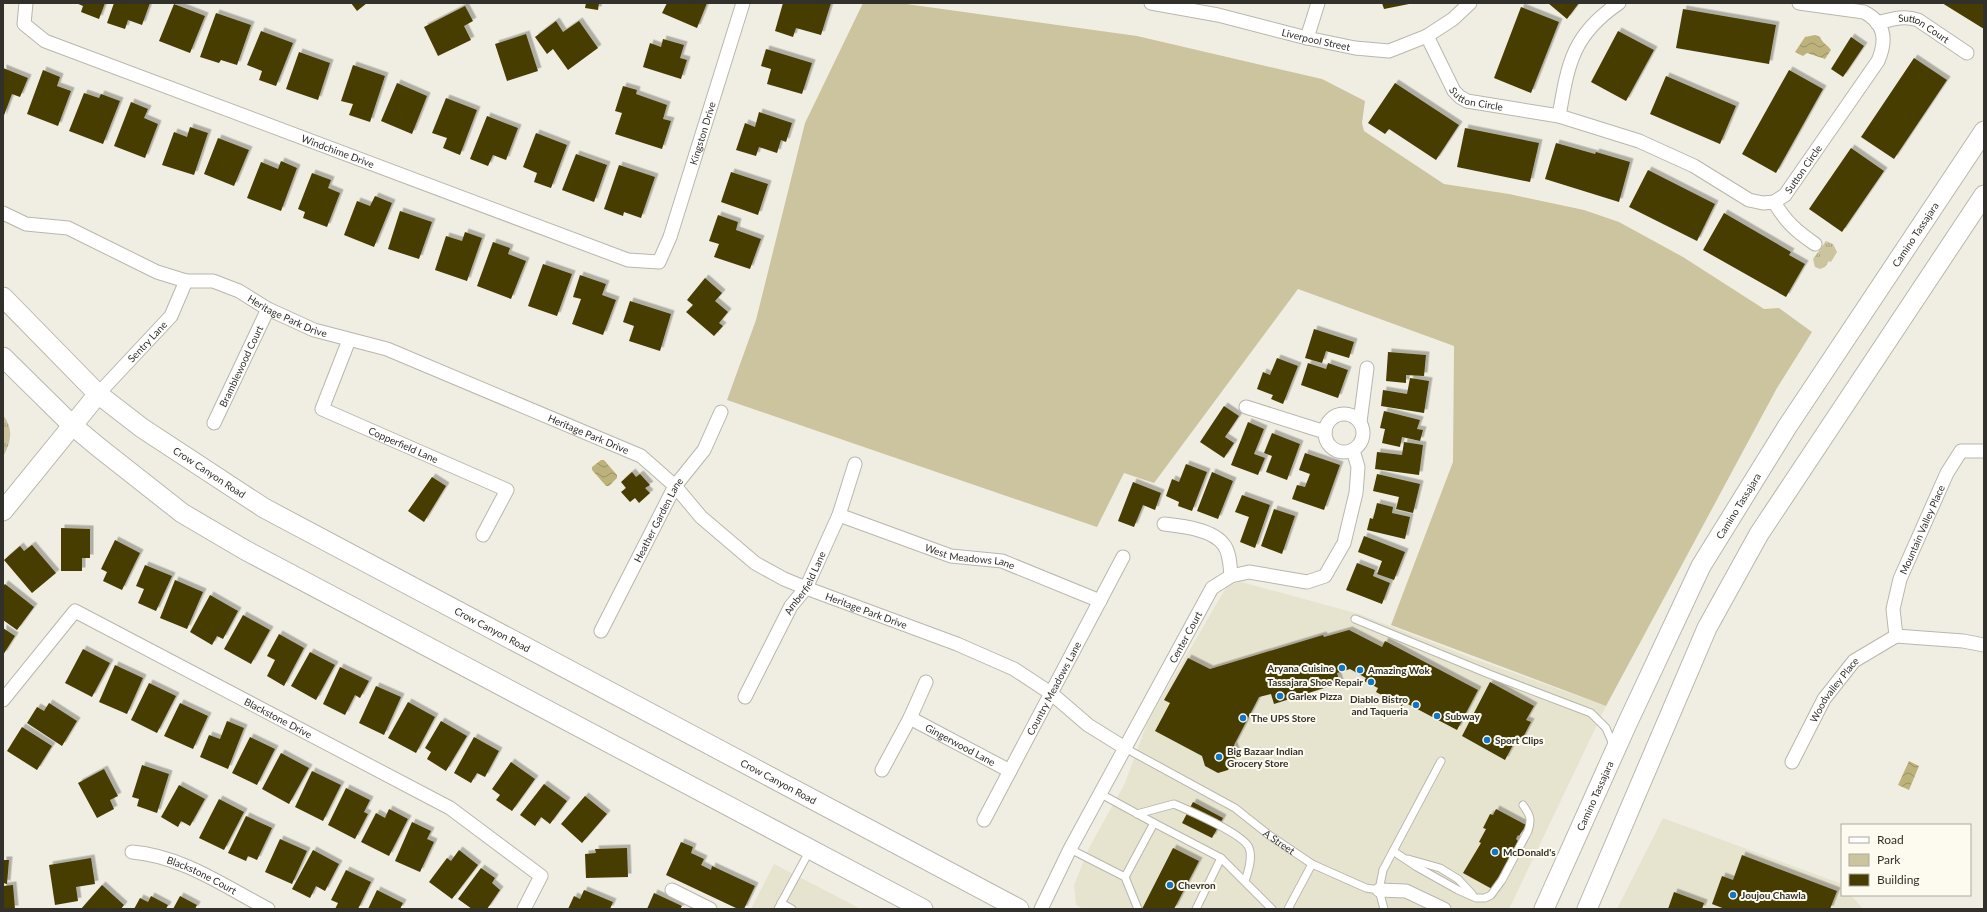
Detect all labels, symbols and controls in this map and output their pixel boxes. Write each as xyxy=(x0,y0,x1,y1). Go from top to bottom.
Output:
street label: Sutton Court xyxy=(1898,12,1952,46)
street label: Liverpool Street xyxy=(1280,26,1352,53)
street label: Sutton Circle xyxy=(1447,85,1504,113)
street label: Kingston Drive xyxy=(687,100,718,166)
street label: Windchime Drive xyxy=(300,132,376,170)
street label: Sutton Circle xyxy=(1782,142,1824,196)
street label: Camino Tassajara xyxy=(1889,200,1941,269)
street label: Heritage Park Drive xyxy=(246,292,328,339)
street label: Sentry Lane xyxy=(125,318,169,364)
street label: Bramblewood Court xyxy=(217,323,266,409)
street label: Heritage Park Drive xyxy=(546,412,631,456)
street label: Copperfield Lane xyxy=(367,424,440,465)
street label: Crow Canyon Road xyxy=(171,444,248,500)
street label: Camino Tassajara xyxy=(1713,471,1763,541)
street label: Heather Garden Lane xyxy=(631,475,685,564)
street label: Mountain Valley Place xyxy=(1897,483,1947,576)
street label: West Meadows Lane xyxy=(923,541,1017,572)
street label: Amberfield Lane xyxy=(782,549,828,617)
street label: Heritage Park Drive xyxy=(824,590,909,631)
street label: Crow Canyon Road xyxy=(453,604,532,654)
street label: Center Court xyxy=(1166,609,1205,665)
street label: Country Meadows Lane xyxy=(1024,639,1083,737)
street label: Woodvalley Place xyxy=(1807,654,1860,724)
place label: Aryana Cuisine xyxy=(1266,662,1335,674)
marker: Aryana Cuisine xyxy=(1337,663,1347,673)
place label: Amazing Wok xyxy=(1367,664,1430,676)
marker: Amazing Wok xyxy=(1355,665,1365,675)
place label: Tassajara Shoe Repair xyxy=(1267,676,1363,688)
marker: Tassajara Shoe Repair xyxy=(1366,677,1376,687)
place label: Garlex Pizza xyxy=(1288,690,1342,702)
marker: Garlex Pizza xyxy=(1275,691,1285,701)
place label: Diablo Bistro and Taqueria xyxy=(1350,693,1408,717)
street label: Blackstone Drive xyxy=(242,695,314,740)
marker: Diablo Bistro and Taqueria xyxy=(1411,700,1421,710)
place label: Subway xyxy=(1445,710,1481,722)
marker: Subway xyxy=(1432,711,1442,721)
place label: The UPS Store xyxy=(1251,712,1316,724)
marker: The UPS Store xyxy=(1238,713,1248,723)
street label: Gingerwood Lane xyxy=(923,721,997,768)
place label: Sport Clips xyxy=(1495,734,1544,746)
marker: Sport Clips xyxy=(1482,735,1492,745)
place label: Big Bazaar Indian Grocery Store xyxy=(1227,745,1304,769)
marker: Big Bazaar Indian Grocery Store xyxy=(1214,752,1224,762)
street label: Crow Canyon Road xyxy=(739,756,819,806)
street label: Camino Tassajara xyxy=(1574,759,1616,833)
legend xyxy=(1841,824,1971,896)
street label: A Street xyxy=(1261,827,1298,857)
text: Road xyxy=(1877,832,1904,847)
place label: McDonald's xyxy=(1503,846,1556,858)
marker: McDonald's xyxy=(1490,847,1500,857)
text: Park xyxy=(1877,852,1901,867)
street label: Blackstone Court xyxy=(165,853,239,897)
text: Building xyxy=(1877,872,1920,887)
place label: Chevron xyxy=(1178,879,1216,891)
marker: Chevron xyxy=(1165,880,1175,890)
place label: Joujou Chawla xyxy=(1741,889,1806,901)
marker: Joujou Chawla xyxy=(1728,890,1738,900)

